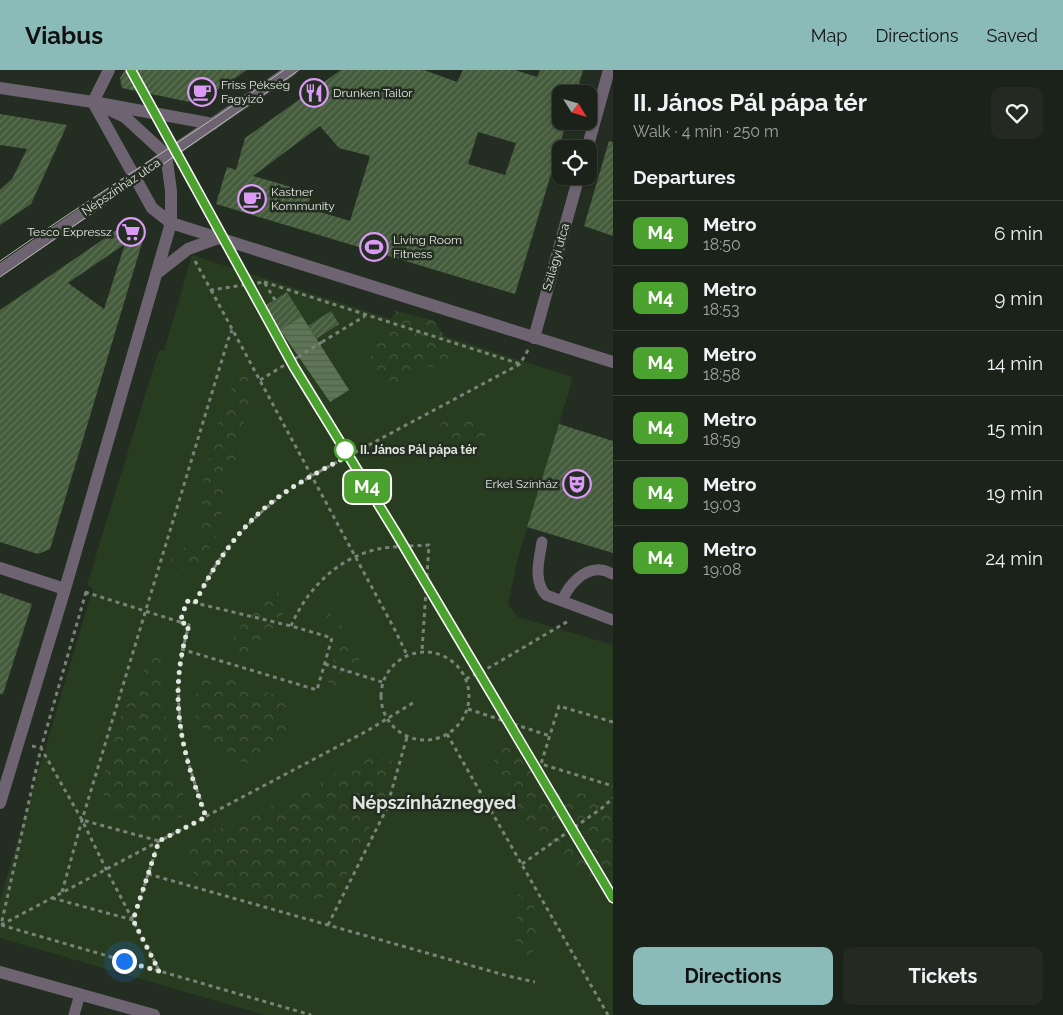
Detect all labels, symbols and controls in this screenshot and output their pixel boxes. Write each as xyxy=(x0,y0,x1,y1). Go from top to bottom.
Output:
text: Viabus xyxy=(25,21,103,50)
text: Map xyxy=(811,25,847,46)
text: Directions xyxy=(875,25,959,46)
text: Saved xyxy=(987,25,1038,46)
cafe icon: Friss Pékség Fagyizó xyxy=(187,77,217,107)
place label: Friss Pékség Fagyizó xyxy=(221,78,290,106)
restaurant icon: Drunken Tailor xyxy=(299,78,329,108)
north arrow xyxy=(552,85,598,130)
map controls xyxy=(552,85,597,185)
place label: Drunken Tailor xyxy=(333,86,413,100)
button: heart xyxy=(991,87,1043,139)
text: II. János Pál pápa tér xyxy=(633,88,867,117)
text: Walk · 4 min · 250 m xyxy=(633,122,779,141)
button: locate xyxy=(552,140,597,185)
street label: Népszínház utca xyxy=(79,156,163,218)
text: Departures xyxy=(633,166,735,188)
cafe icon: Kastner Kommunity xyxy=(237,184,267,214)
place label: Kastner Kommunity xyxy=(271,185,335,213)
text: Metro xyxy=(703,213,757,235)
supermarket icon: Tesco Expressz xyxy=(116,217,146,247)
street label: Szilágyi utca xyxy=(540,222,572,292)
text: M4 xyxy=(648,222,673,243)
text: 6 min xyxy=(994,222,1043,244)
place label: Tesco Expressz xyxy=(27,225,112,239)
sports icon: Living Room Fitness xyxy=(359,232,389,262)
place label: Living Room Fitness xyxy=(393,233,462,261)
text: 18:50 xyxy=(703,235,741,254)
text: Metro xyxy=(703,278,757,300)
text: M4 xyxy=(648,287,673,308)
text: 9 min xyxy=(994,287,1043,309)
text: 18:53 xyxy=(703,300,740,319)
text: Metro xyxy=(703,343,757,365)
text: M4 xyxy=(648,352,673,373)
text: 14 min xyxy=(987,352,1043,374)
text: 18:58 xyxy=(703,365,741,384)
text: Metro xyxy=(703,408,757,430)
text: M4 xyxy=(648,417,673,438)
text: 15 min xyxy=(987,417,1043,439)
text: 18:59 xyxy=(703,430,740,449)
marker: II. János Pál pápa tér xyxy=(334,439,356,461)
place label: II. János Pál pápa tér xyxy=(360,443,477,457)
theatre icon: Erkel Színház xyxy=(562,469,592,499)
line badge: M4 xyxy=(344,471,390,503)
text: Metro xyxy=(703,473,757,495)
text: M4 xyxy=(354,476,380,497)
place label: Erkel Színház xyxy=(485,477,558,491)
text: M4 xyxy=(648,482,673,503)
text: 19 min xyxy=(986,482,1043,504)
text: 19:03 xyxy=(703,495,741,514)
text: Metro xyxy=(703,538,757,560)
text: M4 xyxy=(648,547,673,568)
text: 24 min xyxy=(985,547,1043,569)
text: 19:08 xyxy=(703,560,742,579)
district label: Népszínháznegyed xyxy=(352,792,516,813)
button: Directions xyxy=(633,947,833,1005)
button: Tickets xyxy=(843,947,1043,1005)
your location xyxy=(112,949,137,974)

